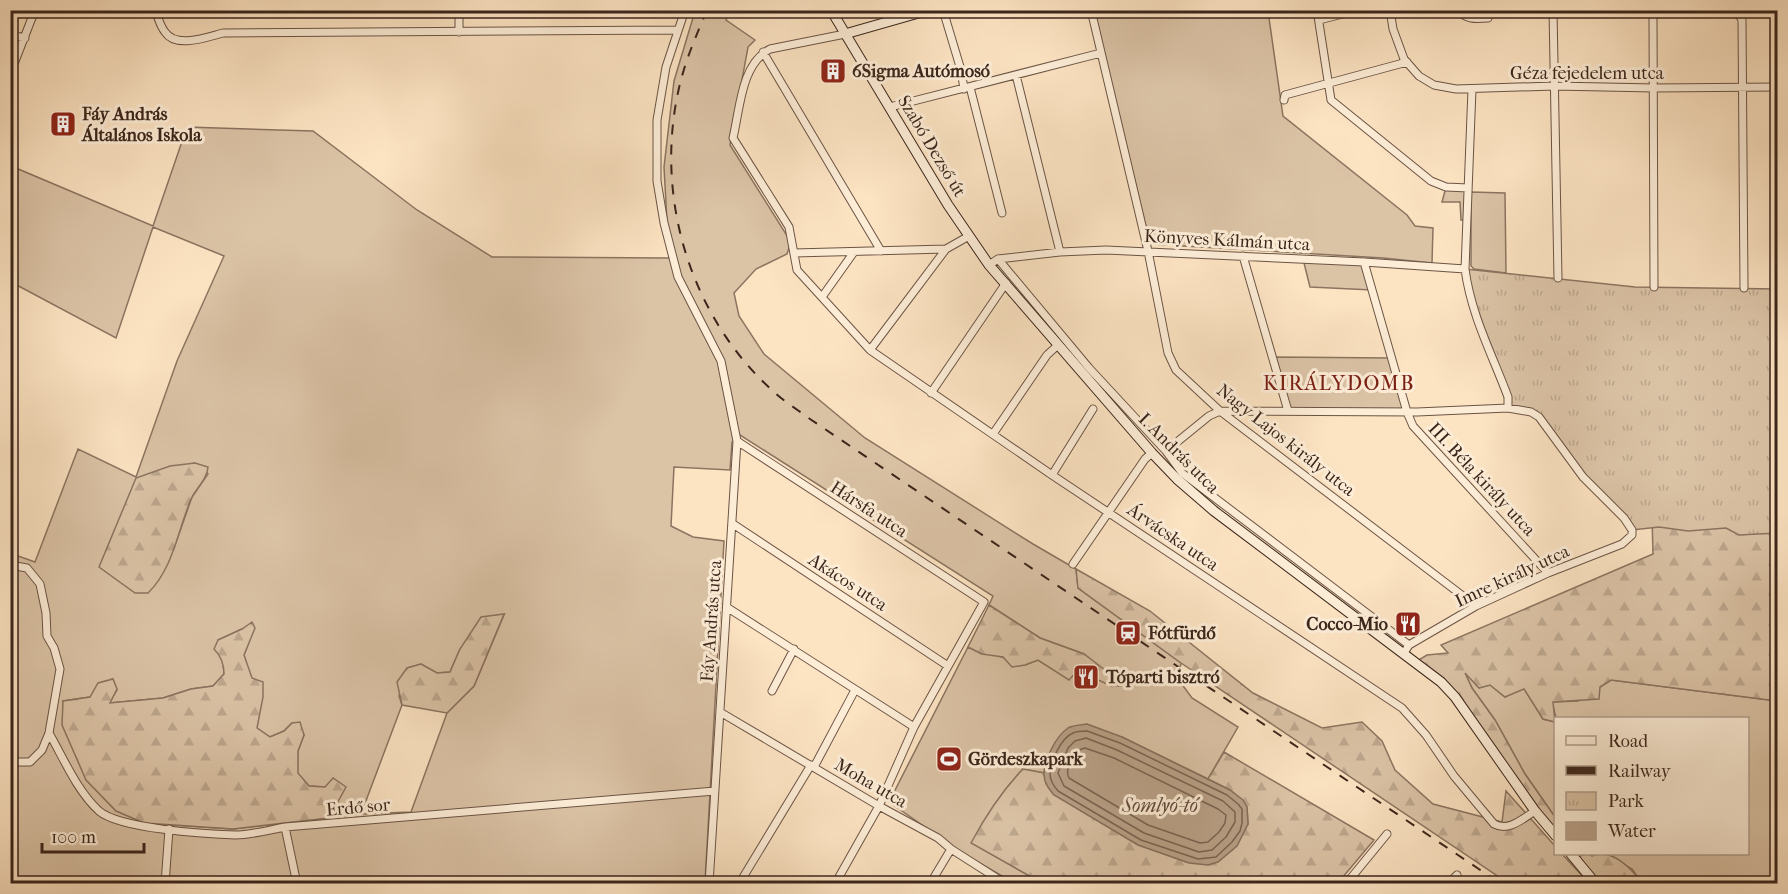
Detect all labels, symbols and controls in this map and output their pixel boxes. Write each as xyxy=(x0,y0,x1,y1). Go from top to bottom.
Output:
building icon: 6Sigma Autómosó xyxy=(818,56,848,86)
place label: 6Sigma Autómosó xyxy=(852,61,990,82)
street label: Géza fejedelem utca xyxy=(1510,63,1665,84)
street label: Szabó Dezső út xyxy=(893,92,970,201)
place label: Fáy András Általános Iskola xyxy=(81,104,202,146)
building icon: Fáy András Általános Iskola xyxy=(48,109,78,139)
street label: Könyves Kálmán utca xyxy=(1143,226,1311,255)
district label: KIRÁLYDOMB xyxy=(1263,371,1415,395)
street label: Nagy Lajos király utca xyxy=(1212,380,1360,501)
street label: I. András utca xyxy=(1134,409,1224,499)
street label: III. Béla király utca xyxy=(1424,418,1540,541)
street label: Hársfa utca xyxy=(826,477,912,543)
street label: Árvácska utca xyxy=(1122,498,1223,576)
street label: Imre király utca xyxy=(1452,541,1573,612)
street label: Akácos utca xyxy=(804,549,892,616)
street label: Fáy András utca xyxy=(697,559,726,683)
restaurant icon: Cocco-Mio xyxy=(1393,609,1423,639)
place label: Cocco-Mio xyxy=(1306,614,1388,635)
station icon: Fótfürdő xyxy=(1113,618,1143,648)
place label: Fótfürdő xyxy=(1147,623,1217,644)
restaurant icon: Tóparti bisztró xyxy=(1071,662,1101,692)
place label: Tóparti bisztró xyxy=(1105,667,1220,688)
legend xyxy=(1554,717,1749,855)
text: Road xyxy=(1608,731,1648,752)
sports icon: Gördeszkapark xyxy=(934,744,964,774)
place label: Gördeszkapark xyxy=(968,749,1084,770)
street label: Moha utca xyxy=(831,754,911,813)
text: Railway xyxy=(1608,761,1672,782)
text: Park xyxy=(1608,791,1645,812)
street label: Erdő sor xyxy=(325,794,391,821)
water label: Somlyó-tó xyxy=(1121,794,1201,817)
scale bar xyxy=(42,816,144,854)
text: Water xyxy=(1607,821,1656,842)
text: 100 m xyxy=(51,827,96,848)

